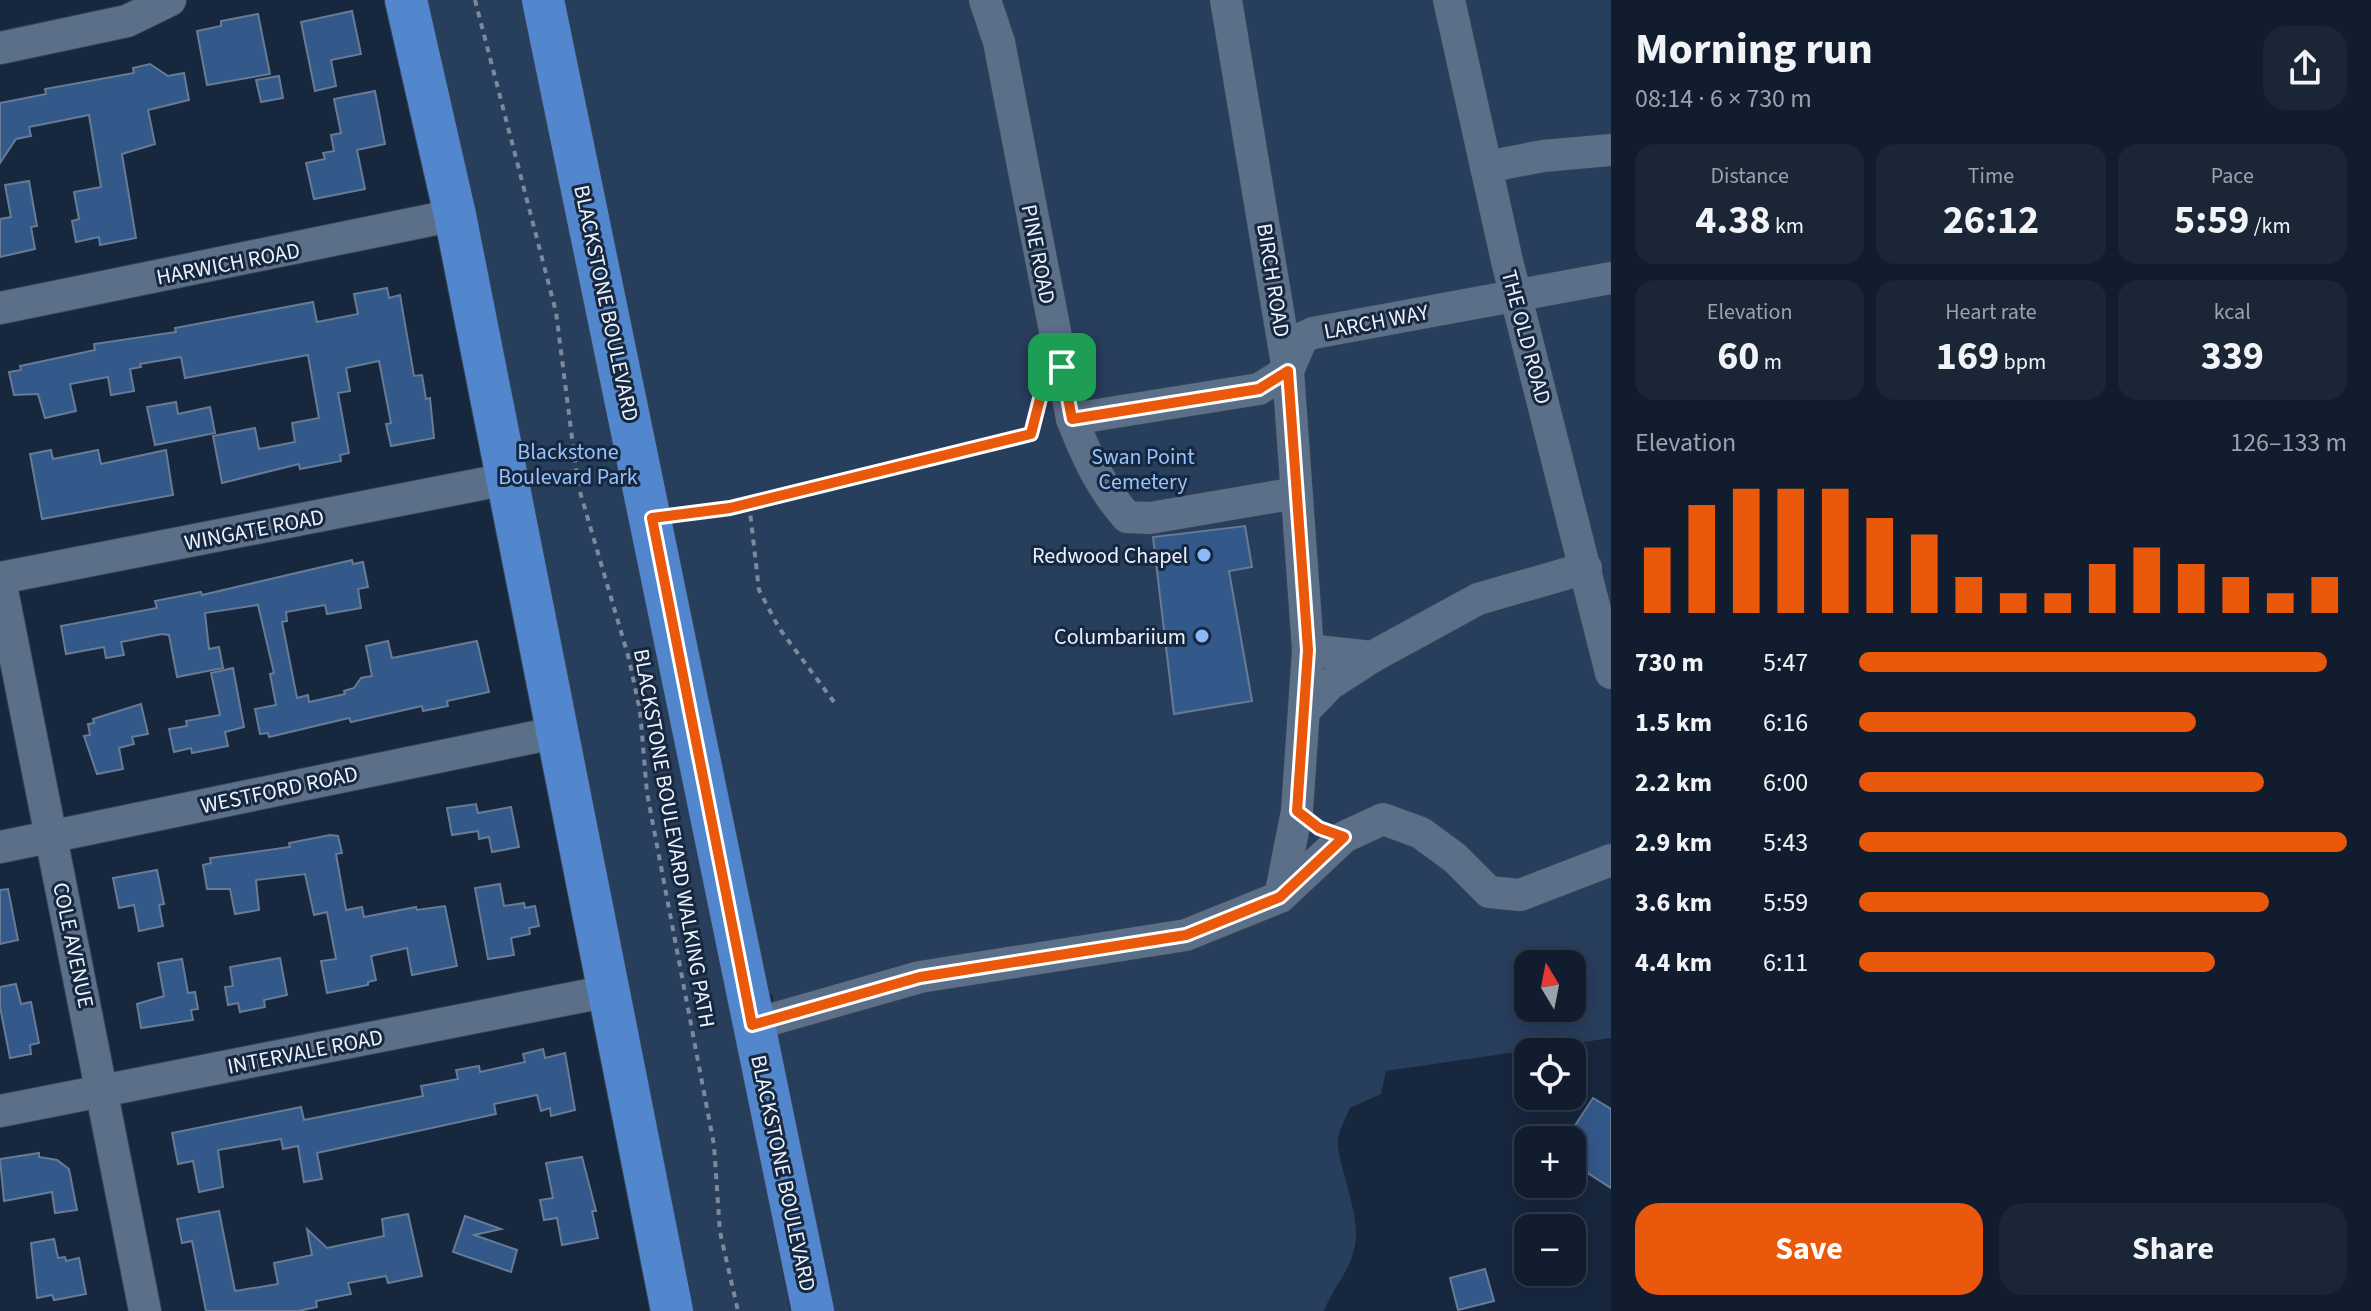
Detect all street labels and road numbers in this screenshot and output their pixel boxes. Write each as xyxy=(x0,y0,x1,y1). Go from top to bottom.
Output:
street label: BLACKSTONE BOULEVARD xyxy=(565,182,647,424)
street label: PINE ROAD xyxy=(1013,202,1063,307)
street label: BIRCH ROAD xyxy=(1248,221,1298,339)
street label: HARWICH ROAD xyxy=(154,234,303,294)
street label: THE OLD ROAD xyxy=(1493,267,1559,408)
street label: LARCH WAY xyxy=(1321,296,1432,348)
street label: WINGATE ROAD xyxy=(182,501,327,559)
street label: BLACKSTONE BOULEVARD WALKING PATH xyxy=(625,646,723,1030)
street label: WESTFORD ROAD xyxy=(198,758,361,822)
street label: COLE AVENUE xyxy=(44,879,102,1011)
street label: INTERVALE ROAD xyxy=(225,1021,386,1083)
street label: BLACKSTONE BOULEVARD xyxy=(742,1052,824,1294)

